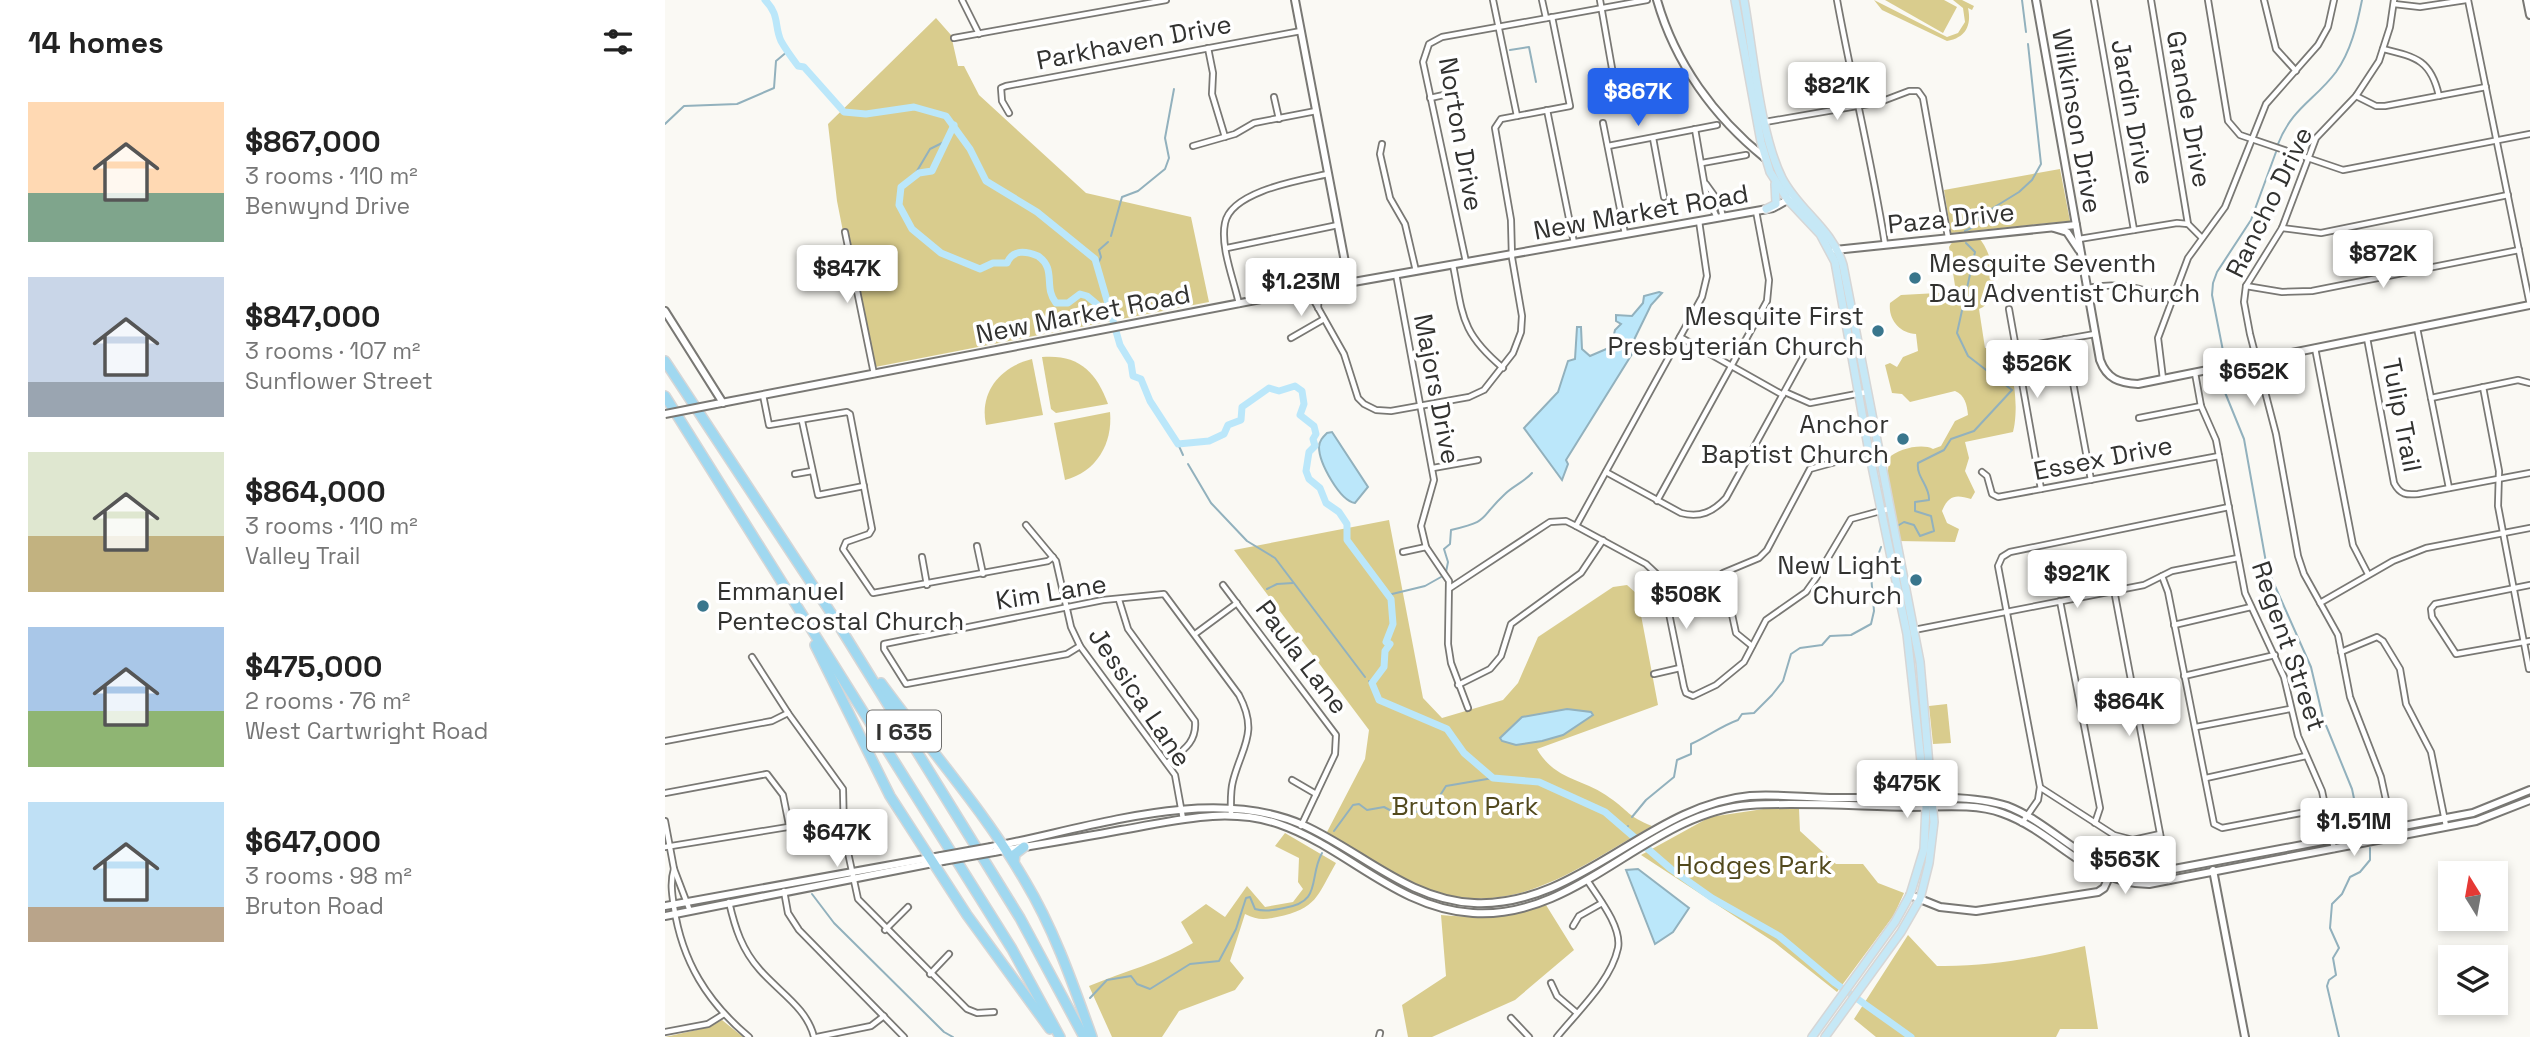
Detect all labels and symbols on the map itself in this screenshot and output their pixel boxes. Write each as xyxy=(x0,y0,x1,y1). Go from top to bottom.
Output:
street label: Parkhaven Drive xyxy=(1034,6,1234,78)
street label: Wilkinson Drive xyxy=(2044,26,2110,216)
street label: Grande Drive xyxy=(2158,28,2220,190)
street label: Jardin Drive xyxy=(2103,37,2163,187)
street label: Norton Drive xyxy=(1431,54,1491,214)
pin: $821K xyxy=(1788,62,1886,122)
pin: $867K xyxy=(1589,68,1687,128)
street label: Rancho Drive xyxy=(2218,121,2320,283)
street label: New Market Road xyxy=(1531,176,1751,248)
street label: Paza Drive xyxy=(1886,194,2016,242)
pin: $872K xyxy=(2334,230,2432,290)
pin: $847K xyxy=(798,246,896,305)
place label: Mesquite Seventh Day Adventist Church xyxy=(1929,246,2200,310)
pin: $1.23M xyxy=(1244,258,1358,318)
marker: Mesquite Seventh Day Adventist Church xyxy=(1907,270,1923,286)
street label: New Market Road xyxy=(973,277,1193,351)
place label: Mesquite First Presbyterian Church xyxy=(1608,299,1864,363)
street label: Majors Drive xyxy=(1406,311,1468,467)
marker: Mesquite First Presbyterian Church xyxy=(1870,323,1886,339)
pin: $526K xyxy=(1988,340,2086,400)
pin: $652K xyxy=(2205,348,2303,408)
street label: Tulip Trail xyxy=(2374,355,2430,475)
place label: Anchor Baptist Church xyxy=(1701,407,1889,471)
street label: Essex Drive xyxy=(2031,428,2175,488)
marker: Anchor Baptist Church xyxy=(1895,431,1911,447)
place label: New Light Church xyxy=(1777,548,1902,612)
pin: $921K xyxy=(2028,550,2126,610)
street label: Regent Street xyxy=(2244,557,2334,735)
street label: Kim Lane xyxy=(993,566,1109,618)
pin: $508K xyxy=(1637,572,1735,631)
marker: New Light Church xyxy=(1908,572,1924,588)
place label: Emmanuel Pentecostal Church xyxy=(717,574,964,638)
street label: Paula Lane xyxy=(1248,593,1356,721)
marker: Emmanuel Pentecostal Church xyxy=(695,598,711,614)
street label: Jessica Lane xyxy=(1081,621,1199,773)
pin: $864K xyxy=(2080,678,2178,738)
road number: I 635 xyxy=(867,710,941,752)
pin: $475K xyxy=(1858,760,1956,820)
park label: Bruton Park xyxy=(1391,789,1539,823)
pin: $1.51M xyxy=(2297,798,2411,858)
pin: $647K xyxy=(788,810,886,869)
pin: $563K xyxy=(2076,836,2174,896)
park label: Hodges Park xyxy=(1676,848,1832,882)
north arrow xyxy=(2438,861,2508,931)

